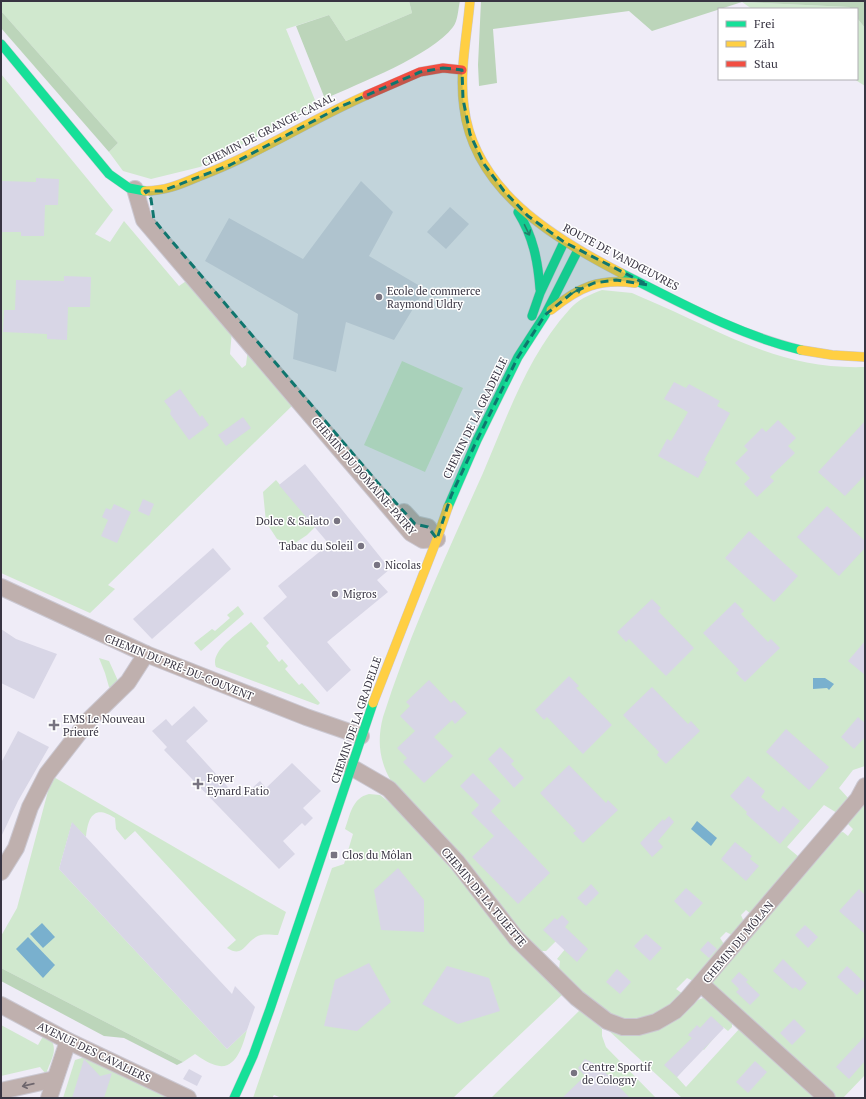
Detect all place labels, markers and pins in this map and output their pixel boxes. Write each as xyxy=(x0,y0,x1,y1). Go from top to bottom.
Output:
place label: Ecole de commerce Raymond Uldry xyxy=(387,284,481,311)
marker: Ecole de commerce Raymond Uldry xyxy=(374,292,384,302)
place label: Dolce & Salato xyxy=(256,514,329,528)
marker: Dolce & Salato xyxy=(332,516,342,526)
place label: Tabac du Soleil xyxy=(279,539,353,553)
marker: Tabac du Soleil xyxy=(356,541,366,551)
place label: Nicolas xyxy=(385,558,421,572)
marker: Nicolas xyxy=(372,560,382,570)
place label: Migros xyxy=(343,587,377,601)
marker: Migros xyxy=(330,589,340,599)
place label: EMS Le Nouveau Prieuré xyxy=(63,712,146,739)
marker: EMS Le Nouveau Prieuré xyxy=(48,719,60,731)
place label: Foyer Eynard Fatio xyxy=(207,771,269,798)
marker: Foyer Eynard Fatio xyxy=(192,778,204,790)
place label: Clos du Môlan xyxy=(342,848,412,862)
marker: Clos du Môlan xyxy=(329,850,339,860)
place label: Centre Sportif de Cologny xyxy=(582,1060,652,1087)
marker: Centre Sportif de Cologny xyxy=(569,1068,579,1078)

